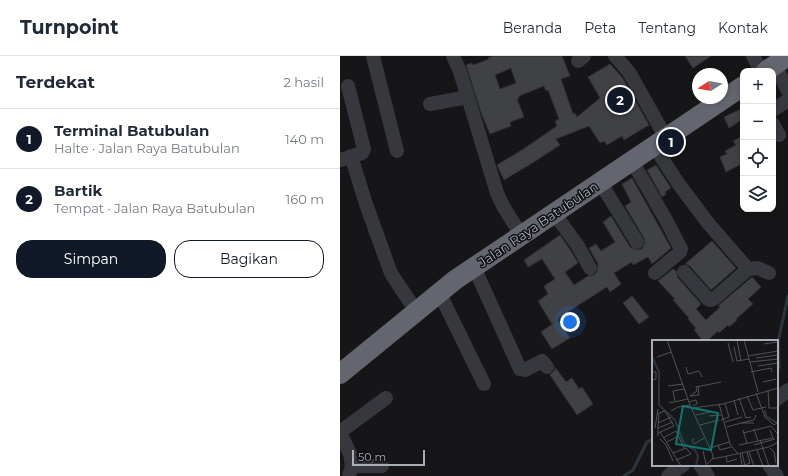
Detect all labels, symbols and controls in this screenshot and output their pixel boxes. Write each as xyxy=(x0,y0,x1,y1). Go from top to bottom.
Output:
text: Turnpoint xyxy=(20,16,119,39)
text: Beranda xyxy=(503,19,562,37)
text: Peta xyxy=(584,19,616,37)
text: Tentang xyxy=(638,19,696,37)
text: Kontak xyxy=(718,19,768,37)
north arrow xyxy=(692,68,728,104)
map controls xyxy=(740,68,776,212)
button: + xyxy=(740,68,776,104)
text: Terdekat xyxy=(16,72,95,92)
text: 2 hasil xyxy=(283,74,324,90)
pin: 2 xyxy=(607,85,633,115)
button: − xyxy=(740,104,776,140)
text: Terminal Batubulan xyxy=(54,121,209,140)
pin: 1 xyxy=(658,127,684,157)
text: 1 xyxy=(26,131,32,147)
text: 140 m xyxy=(285,131,324,147)
text: Halte · Jalan Raya Batubulan xyxy=(54,140,240,156)
button: locate xyxy=(740,140,776,176)
button: layers xyxy=(740,176,776,212)
street label: Jalan Raya Batubulan xyxy=(474,178,601,271)
text: Bartik xyxy=(54,181,102,200)
text: 2 xyxy=(25,191,33,207)
text: 160 m xyxy=(286,191,324,207)
text: Tempat · Jalan Raya Batubulan xyxy=(54,200,255,216)
button: Simpan xyxy=(16,240,166,278)
button: Bagikan xyxy=(174,240,324,278)
your location xyxy=(560,312,580,332)
inset map xyxy=(652,340,778,466)
scale bar xyxy=(352,448,425,467)
text: 50 m xyxy=(358,450,386,464)

